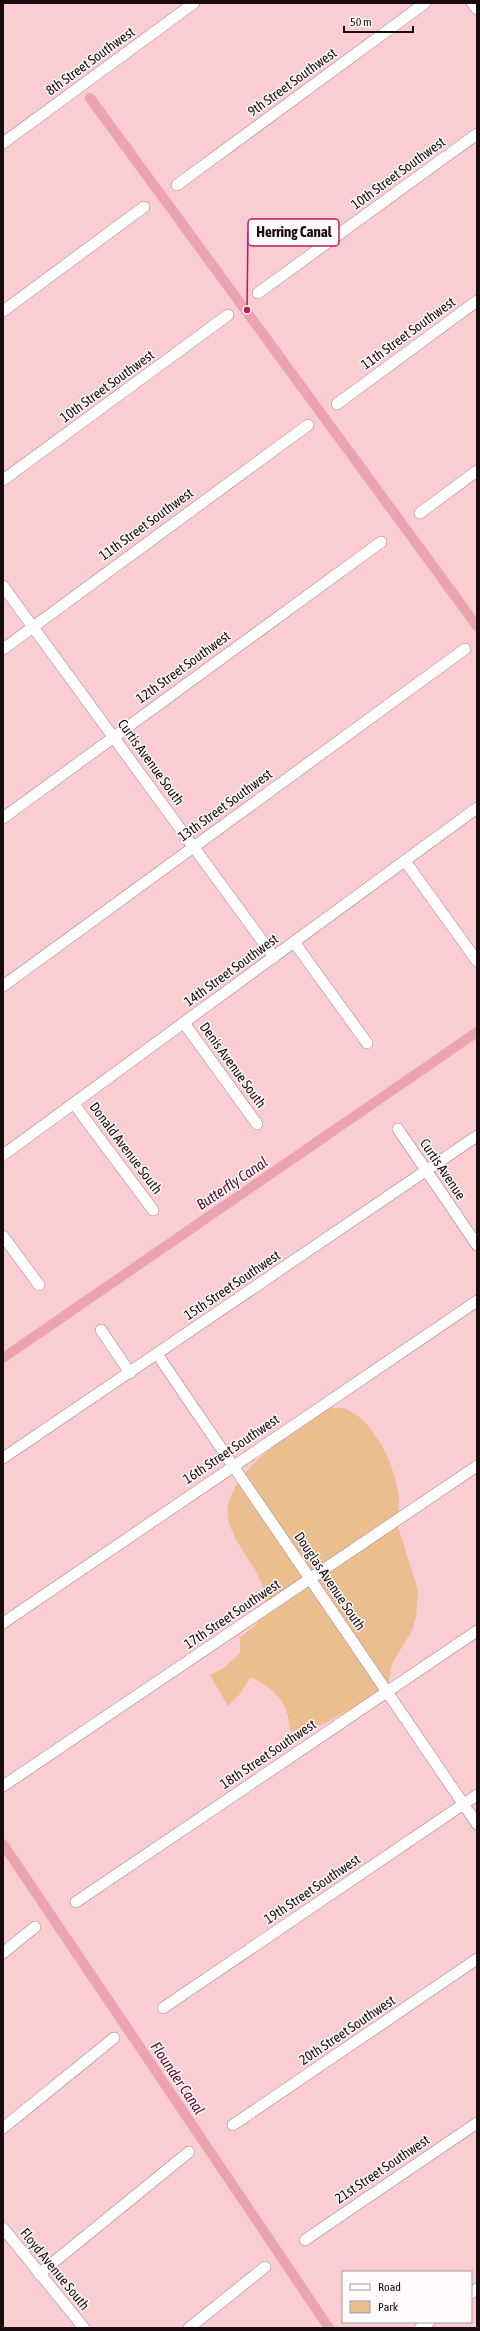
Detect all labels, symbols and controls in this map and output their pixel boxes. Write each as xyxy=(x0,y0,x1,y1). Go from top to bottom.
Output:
scale bar xyxy=(344,8,413,34)
text: 50 m xyxy=(350,15,372,29)
street label: 8th Street Southwest xyxy=(43,24,137,98)
street label: 9th Street Southwest xyxy=(245,45,339,119)
street label: 10th Street Southwest xyxy=(348,134,448,212)
callout: Herring Canal xyxy=(248,219,339,246)
text: Herring Canal xyxy=(256,223,333,240)
street label: 11th Street Southwest xyxy=(358,294,458,372)
street label: 10th Street Southwest xyxy=(57,347,157,425)
street label: 11th Street Southwest xyxy=(96,485,196,563)
street label: 12th Street Southwest xyxy=(133,628,233,706)
street label: Curtis Avenue South xyxy=(115,716,187,808)
street label: 13th Street Southwest xyxy=(175,766,275,844)
street label: 14th Street Southwest xyxy=(181,931,281,1009)
street label: Denis Avenue South xyxy=(197,1019,269,1111)
street label: Donald Avenue South xyxy=(86,1099,166,1197)
street label: Curtis Avenue xyxy=(417,1136,469,1202)
water label: Butterfly Canal xyxy=(193,1153,271,1213)
street label: 15th Street Southwest xyxy=(181,1247,283,1323)
street label: 16th Street Southwest xyxy=(180,1411,282,1487)
street label: Douglas Avenue South xyxy=(291,1529,369,1633)
street label: 17th Street Southwest xyxy=(181,1576,283,1652)
street label: 18th Street Southwest xyxy=(217,1716,319,1792)
street label: 19th Street Southwest xyxy=(261,1851,363,1927)
street label: 20th Street Southwest xyxy=(296,1992,398,2068)
water label: Flounder Canal xyxy=(148,2039,208,2117)
street label: 21st Street Southwest xyxy=(332,2132,432,2206)
street label: Floyd Avenue South xyxy=(17,2225,93,2313)
legend xyxy=(342,2271,472,2323)
text: Road xyxy=(378,2280,401,2294)
text: Park xyxy=(378,2300,399,2314)

